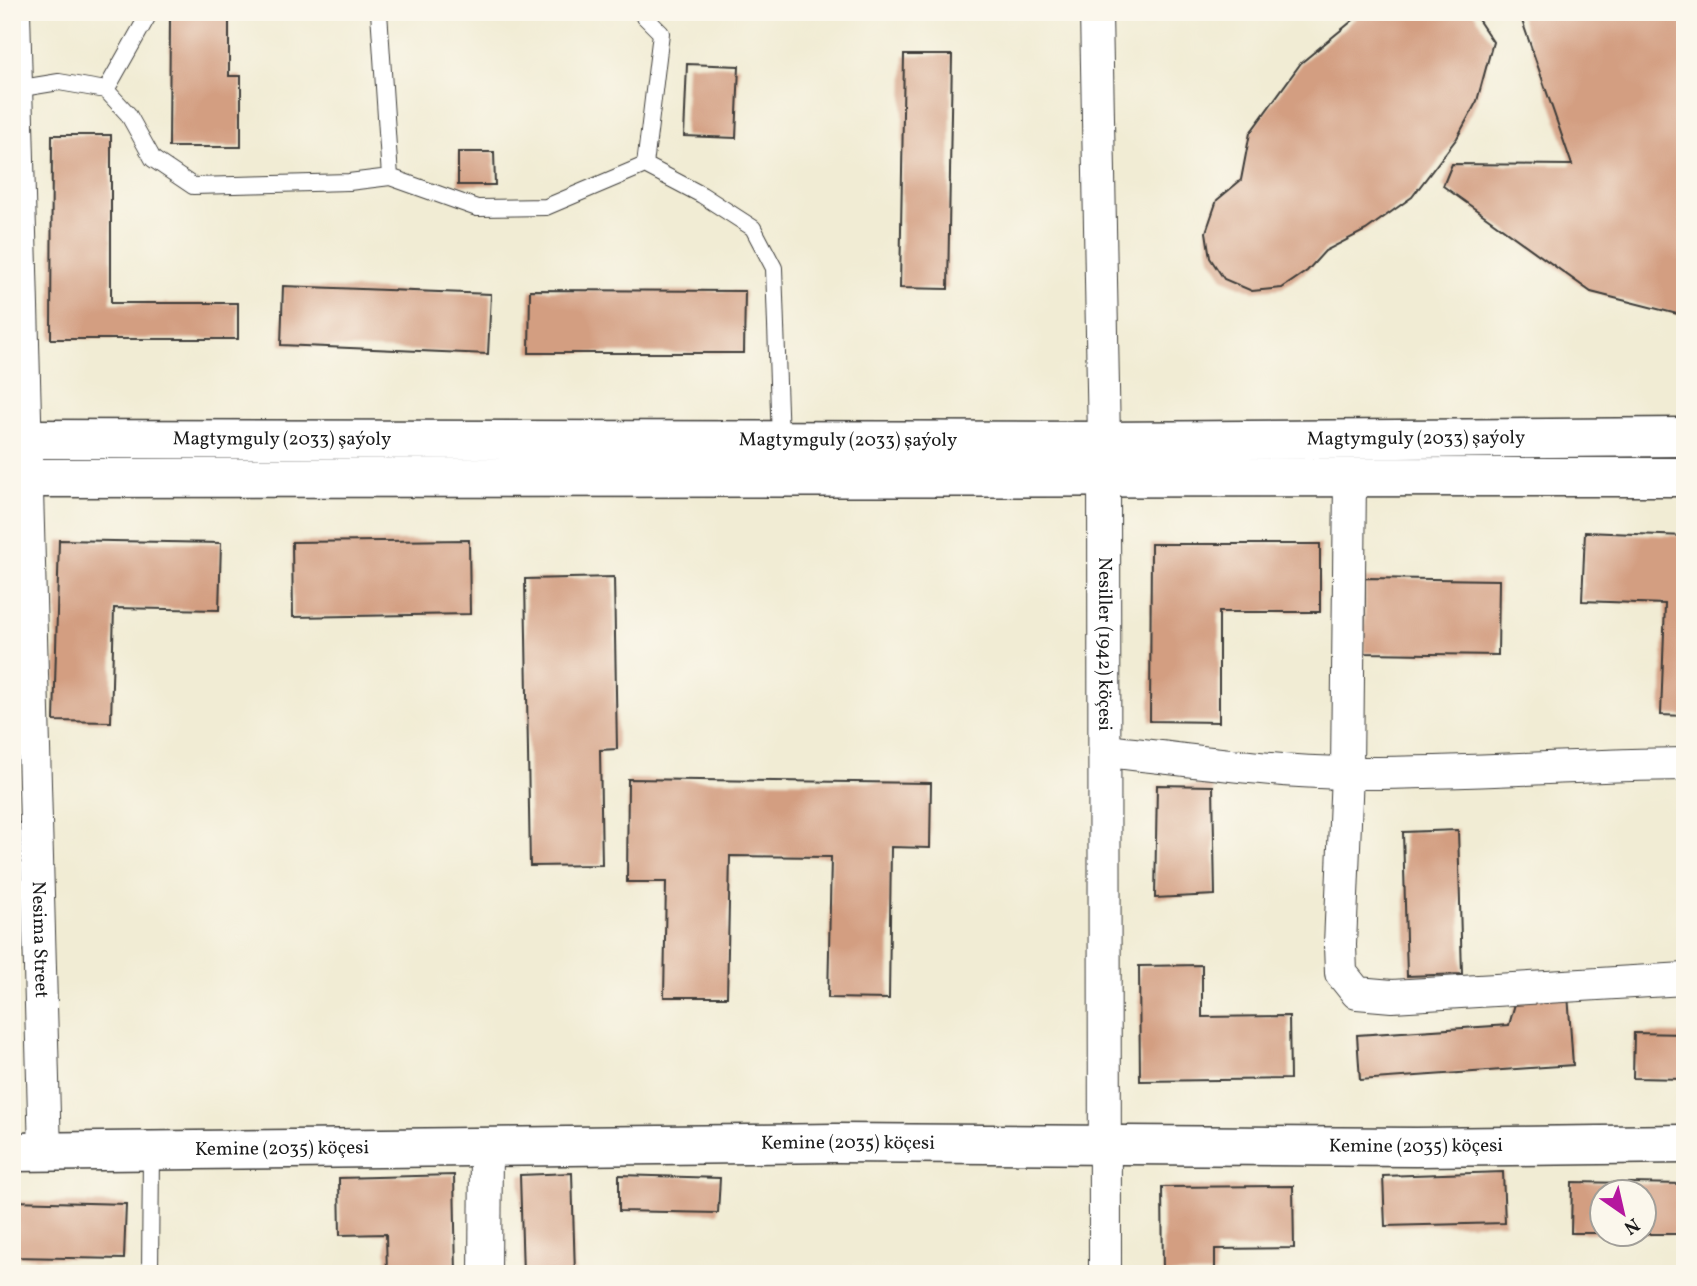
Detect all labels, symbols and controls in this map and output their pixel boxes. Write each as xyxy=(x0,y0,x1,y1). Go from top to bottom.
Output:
street label: Magtymguly (2033) şaýoly xyxy=(1307,425,1525,453)
street label: Magtymguly (2033) şaýoly xyxy=(173,426,391,453)
street label: Magtymguly (2033) şaýoly xyxy=(739,427,957,454)
street label: Nesiller (1942) köçesi xyxy=(1091,557,1117,731)
street label: Nesima Street xyxy=(25,881,54,999)
street label: Kemine (2035) köçesi xyxy=(761,1130,935,1157)
street label: Kemine (2035) köçesi xyxy=(1329,1133,1503,1160)
street label: Kemine (2035) köçesi xyxy=(195,1135,369,1163)
north arrow xyxy=(1588,1178,1658,1248)
text: N xyxy=(1618,1211,1644,1240)

